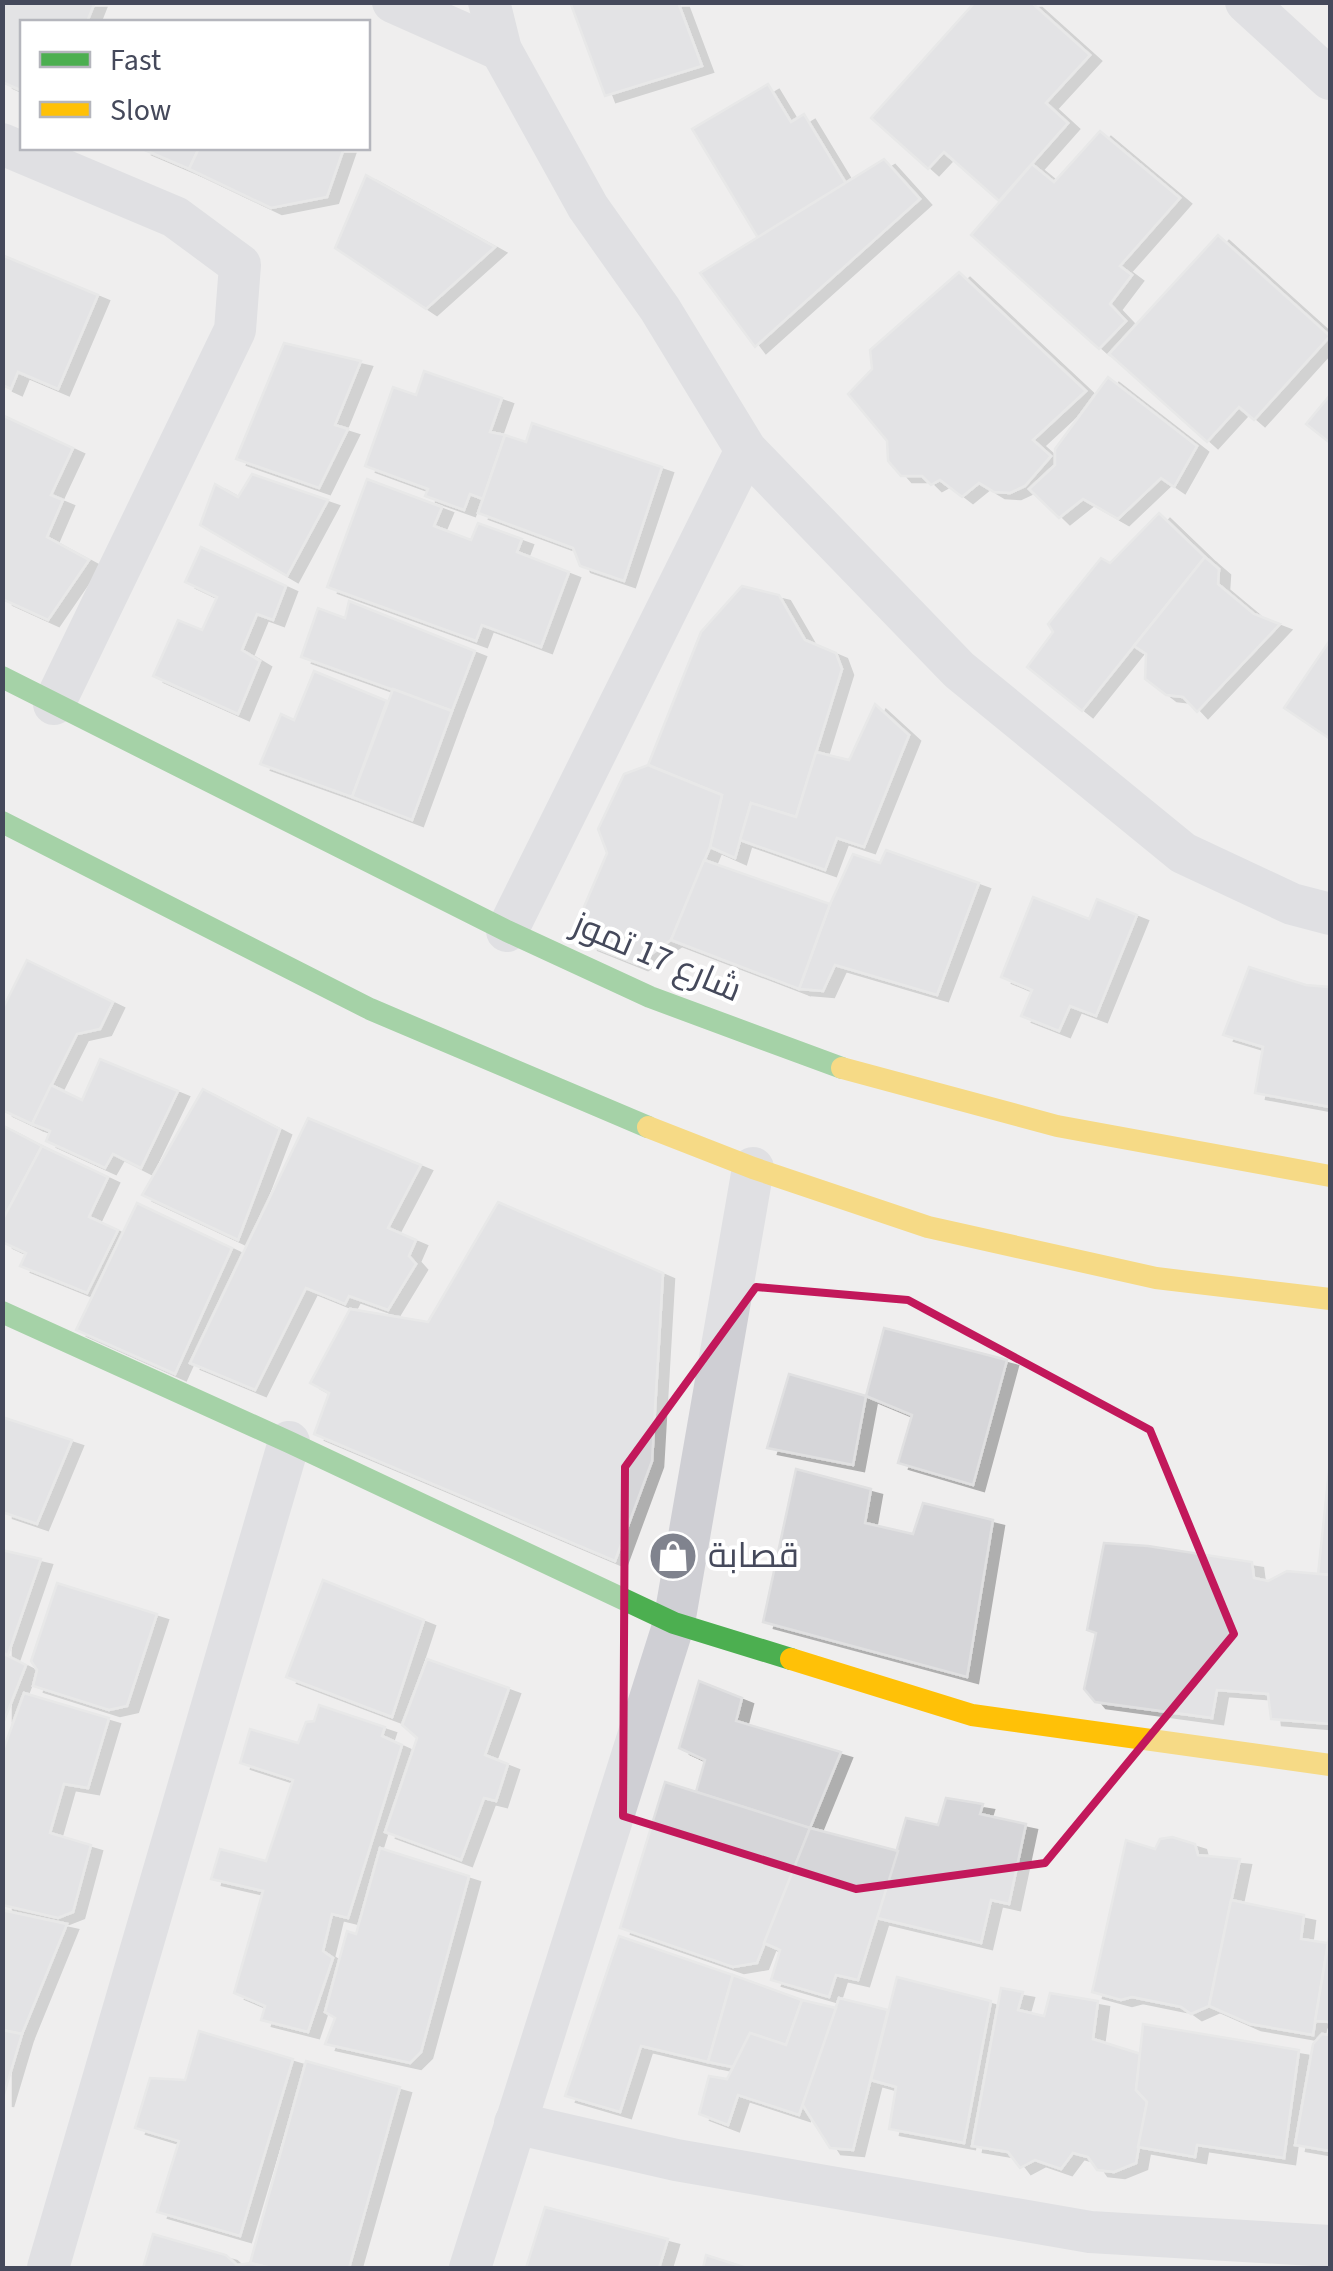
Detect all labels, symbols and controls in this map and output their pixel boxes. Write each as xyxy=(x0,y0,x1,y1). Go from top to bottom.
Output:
legend xyxy=(20,20,370,150)
text: Fast xyxy=(110,39,161,82)
text: Slow xyxy=(110,89,171,132)
street label: شارع 17 تموز xyxy=(563,898,749,1015)
shop icon: قصابة xyxy=(647,1530,699,1582)
place label: قصابة xyxy=(708,1531,799,1581)

